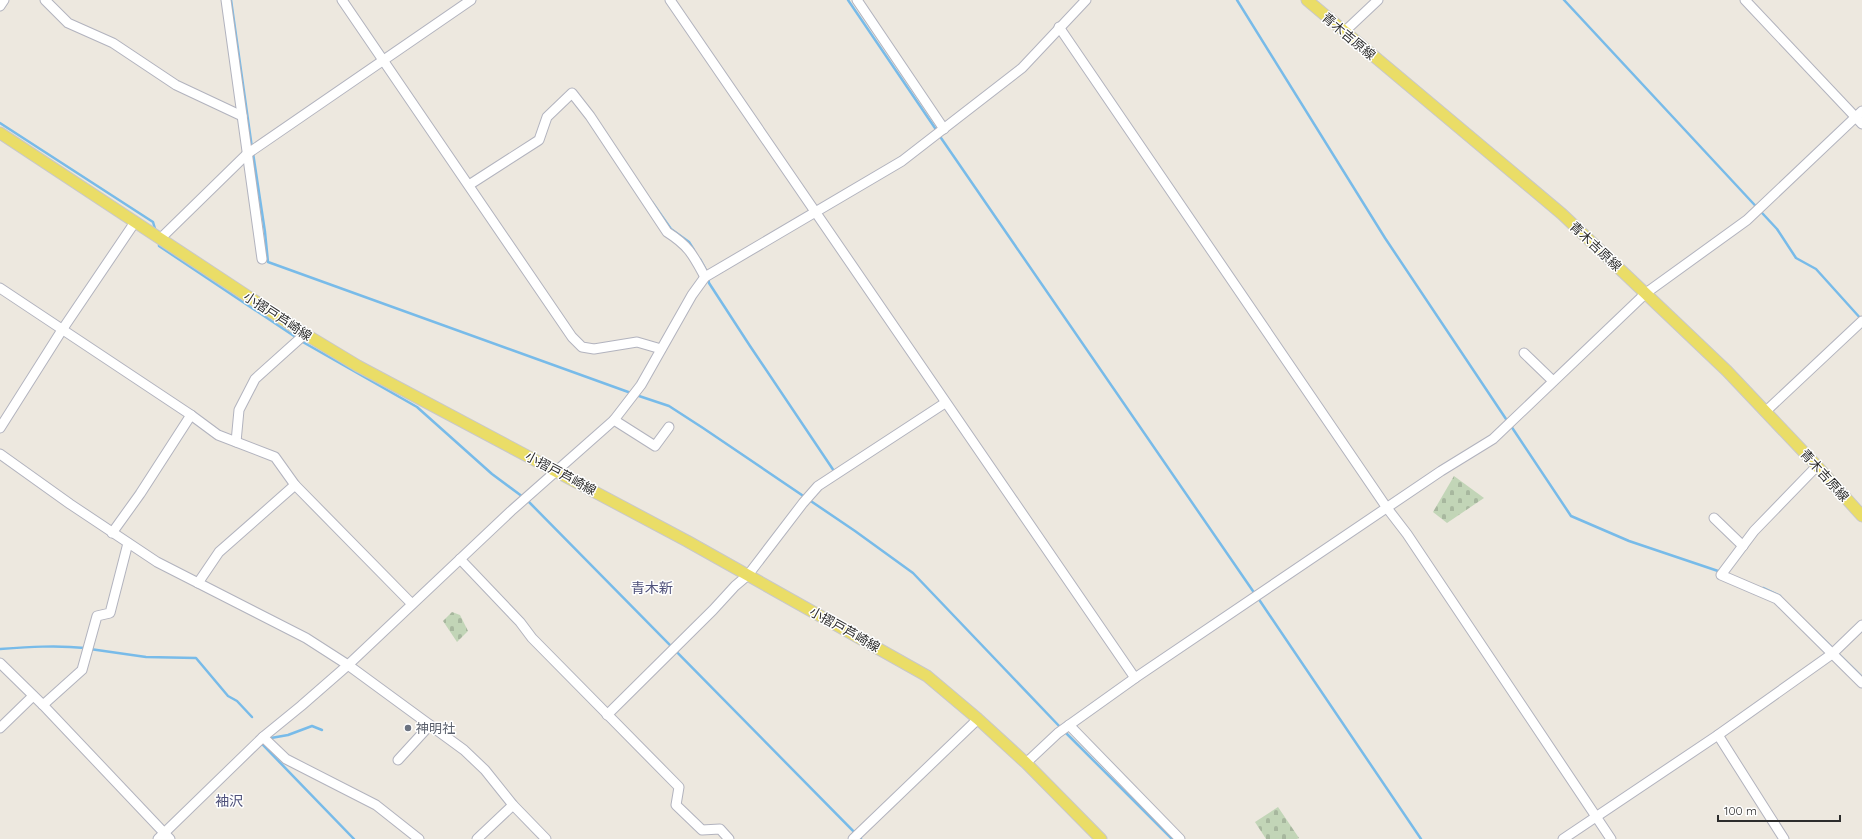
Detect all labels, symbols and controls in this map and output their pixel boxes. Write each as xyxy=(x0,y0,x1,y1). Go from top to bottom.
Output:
street label: 青木吉原線 xyxy=(1319,9,1379,63)
street label: 青木吉原線 xyxy=(1567,218,1625,274)
street label: 小摺戸芦崎線 xyxy=(241,288,315,344)
street label: 青木吉原線 xyxy=(1797,445,1853,505)
street label: 小摺戸芦崎線 xyxy=(523,448,599,498)
district label: 青木新 xyxy=(631,579,673,597)
street label: 小摺戸芦崎線 xyxy=(807,603,883,655)
place label: 神明社 xyxy=(416,720,455,736)
marker: 神明社 xyxy=(403,723,413,733)
district label: 袖沢 xyxy=(215,792,243,810)
scale bar xyxy=(1718,797,1840,823)
text: 100 m xyxy=(1724,803,1757,818)

